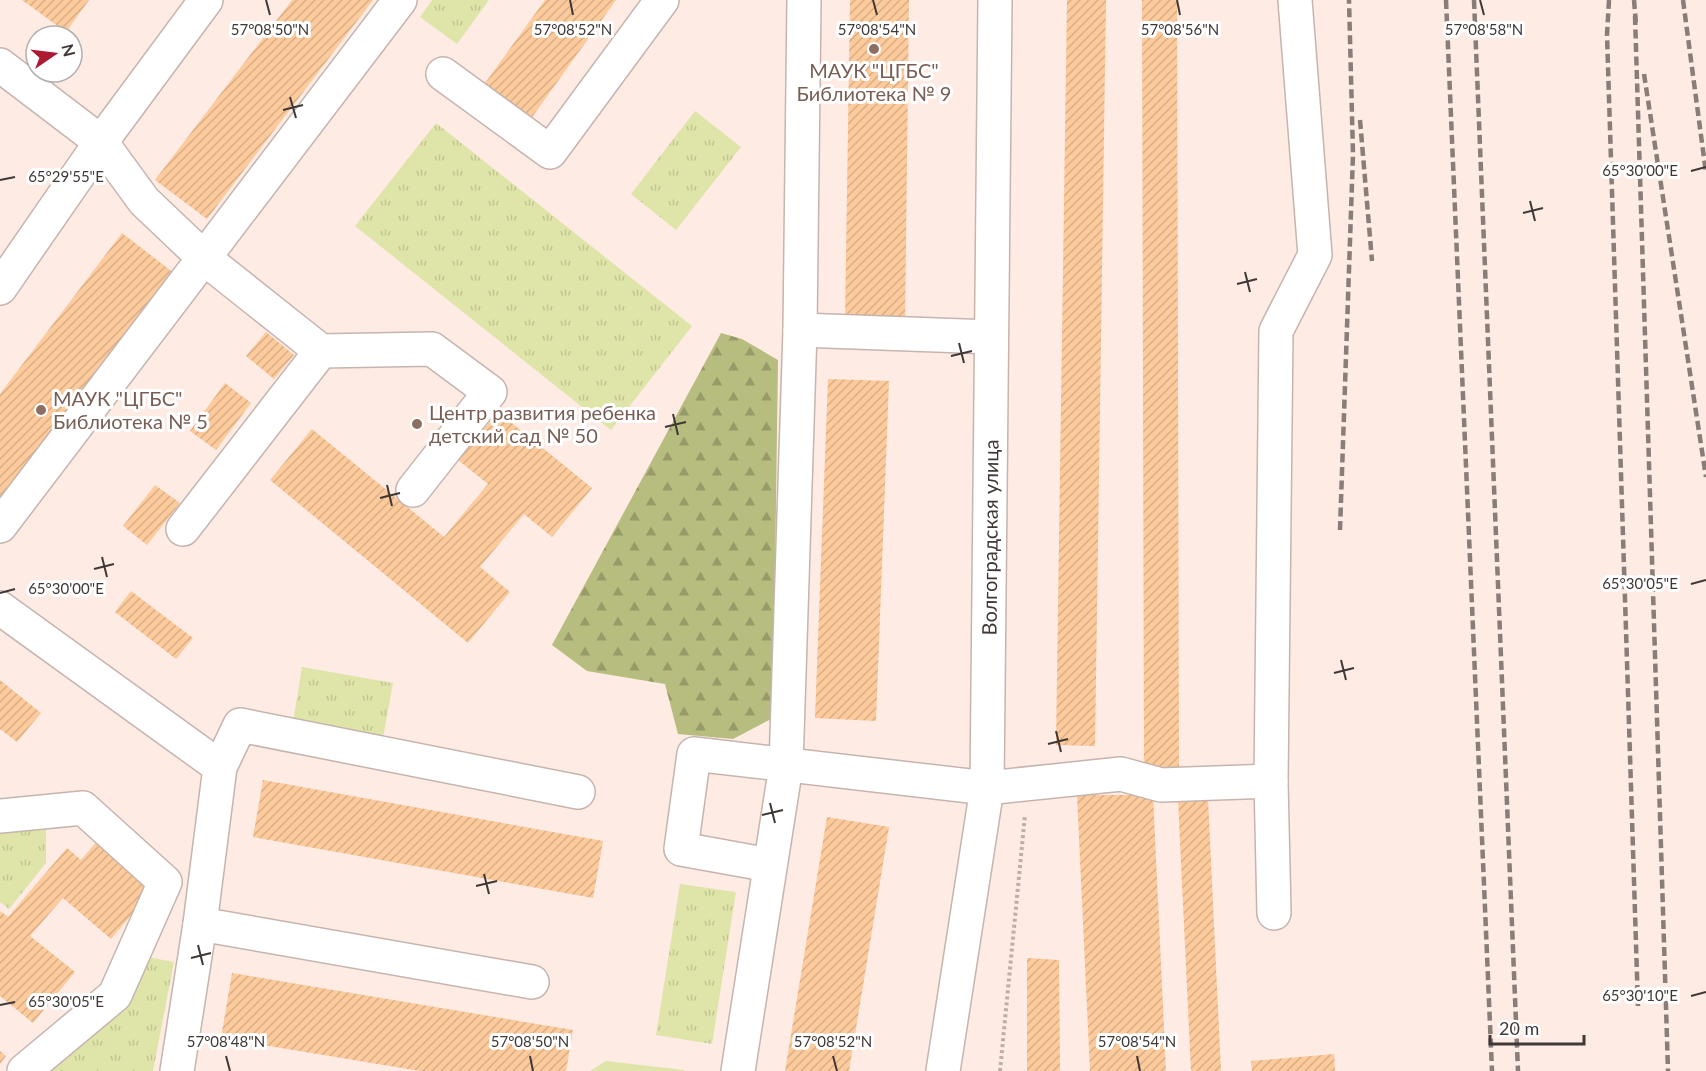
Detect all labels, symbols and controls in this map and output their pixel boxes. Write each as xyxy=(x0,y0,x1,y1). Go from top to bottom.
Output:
text: 57°08'50"N xyxy=(231,20,309,38)
text: 57°08'52"N xyxy=(534,20,612,38)
text: 57°08'54"N xyxy=(838,20,916,38)
text: 57°08'56"N xyxy=(1141,20,1219,38)
text: 57°08'58"N xyxy=(1445,20,1523,38)
north arrow xyxy=(24,24,84,84)
text: N xyxy=(58,42,80,59)
marker: МАУК "ЦГБС" Библиотека № 9 xyxy=(867,42,881,56)
place label: МАУК "ЦГБС" Библиотека № 9 xyxy=(797,58,951,105)
text: 65°30'00"E xyxy=(1602,161,1678,179)
text: 65°29'55"E xyxy=(28,167,104,185)
place label: МАУК "ЦГБС" Библиотека № 5 xyxy=(53,386,208,433)
place label: Центр развития ребенка детский сад № 50 xyxy=(429,400,656,447)
marker: МАУК "ЦГБС" Библиотека № 5 xyxy=(34,403,48,417)
marker: Центр развития ребенка детский сад № 50 xyxy=(410,417,424,431)
street label: Волгоградская улица xyxy=(977,439,1003,635)
text: 65°30'05"E xyxy=(1602,574,1678,592)
text: 65°30'00"E xyxy=(28,579,104,597)
text: 65°30'10"E xyxy=(1602,986,1678,1004)
text: 65°30'05"E xyxy=(28,992,104,1010)
scale bar xyxy=(1490,1008,1584,1046)
text: 20 m xyxy=(1499,1017,1539,1039)
text: 57°08'48"N xyxy=(187,1032,265,1050)
text: 57°08'50"N xyxy=(491,1032,569,1050)
text: 57°08'52"N xyxy=(794,1032,872,1050)
text: 57°08'54"N xyxy=(1098,1032,1176,1050)

